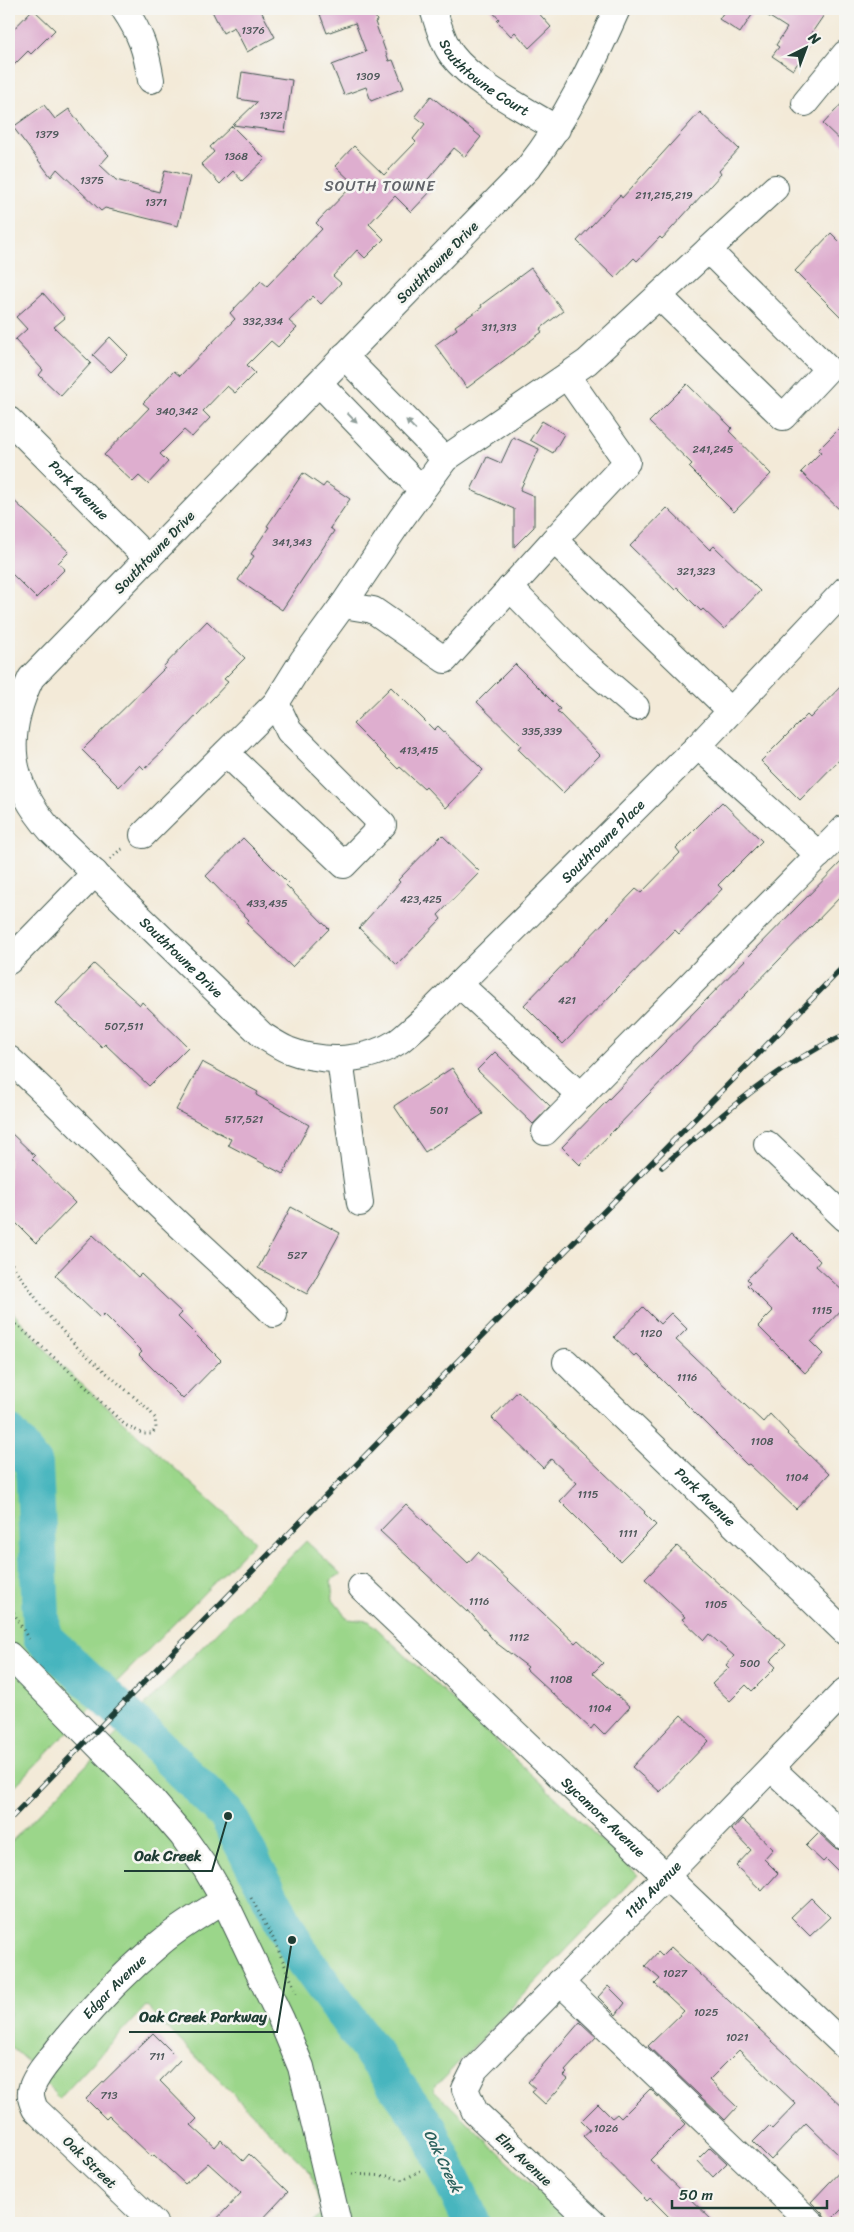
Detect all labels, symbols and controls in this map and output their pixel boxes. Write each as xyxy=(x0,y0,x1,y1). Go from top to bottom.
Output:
house number: 1376 xyxy=(241,21,265,40)
north arrow xyxy=(782,22,832,72)
text: N xyxy=(802,26,827,51)
street label: Southtowne Court xyxy=(432,35,534,123)
house number: 1309 xyxy=(356,67,380,86)
house number: 1372 xyxy=(259,106,283,125)
house number: 1379 xyxy=(35,125,59,144)
house number: 1368 xyxy=(224,147,248,166)
house number: 1375 xyxy=(80,171,104,190)
district label: SOUTH TOWNE xyxy=(324,173,436,199)
house number: 211,215,219 xyxy=(635,186,693,205)
house number: 1371 xyxy=(145,193,167,212)
street label: Southtowne Drive xyxy=(390,215,485,310)
house number: 332,334 xyxy=(243,312,283,331)
house number: 311,313 xyxy=(481,318,517,337)
house number: 340,342 xyxy=(156,402,199,421)
one-way arrow xyxy=(346,411,358,423)
one-way arrow xyxy=(405,419,417,431)
house number: 241,245 xyxy=(693,440,734,459)
street label: Park Avenue xyxy=(42,454,115,527)
street label: Southtowne Drive xyxy=(108,504,201,600)
house number: 341,343 xyxy=(272,533,312,552)
house number: 321,323 xyxy=(677,562,715,581)
house number: 335,339 xyxy=(522,722,563,741)
house number: 413,415 xyxy=(400,741,439,760)
street label: Southtowne Place xyxy=(555,793,651,889)
house number: 423,425 xyxy=(400,890,442,909)
house number: 433,435 xyxy=(246,894,288,913)
street label: Southtowne Drive xyxy=(133,911,229,1004)
house number: 421 xyxy=(558,991,576,1010)
house number: 507,511 xyxy=(104,1017,144,1036)
house number: 501 xyxy=(430,1101,448,1120)
house number: 517,521 xyxy=(225,1110,264,1129)
house number: 527 xyxy=(287,1246,307,1265)
house number: 1115 xyxy=(812,1301,833,1320)
house number: 1120 xyxy=(640,1324,662,1343)
house number: 1116 xyxy=(677,1368,697,1387)
house number: 1108 xyxy=(750,1432,774,1451)
street label: Park Avenue xyxy=(669,1461,742,1533)
house number: 1104 xyxy=(785,1468,809,1487)
house number: 1115 xyxy=(578,1485,599,1504)
house number: 1111 xyxy=(619,1524,638,1543)
house number: 1116 xyxy=(469,1592,489,1611)
house number: 1105 xyxy=(704,1595,728,1614)
house number: 1112 xyxy=(509,1628,530,1647)
house number: 500 xyxy=(740,1654,760,1673)
house number: 1108 xyxy=(549,1670,573,1689)
house number: 1104 xyxy=(588,1699,612,1718)
street label: Sycamore Avenue xyxy=(555,1771,651,1864)
callout: Oak Creek xyxy=(124,1841,212,1871)
text: Oak Creek xyxy=(133,1843,202,1869)
street label: 11th Avenue xyxy=(618,1855,688,1925)
street label: Edgar Avenue xyxy=(76,1948,153,2025)
house number: 1027 xyxy=(663,1964,688,1983)
callout: Oak Creek Parkway xyxy=(129,2002,277,2032)
house number: 1025 xyxy=(694,2003,719,2022)
text: Oak Creek Parkway xyxy=(138,2004,268,2030)
house number: 1021 xyxy=(726,2028,749,2047)
house number: 711 xyxy=(149,2047,165,2066)
house number: 713 xyxy=(100,2086,118,2105)
house number: 1026 xyxy=(594,2119,618,2138)
water label: Oak Creek xyxy=(417,2125,470,2198)
street label: Elm Avenue xyxy=(489,2126,558,2193)
street label: Oak Street xyxy=(57,2130,123,2195)
scale bar xyxy=(672,2177,826,2209)
text: 50 m xyxy=(679,2182,714,2208)

